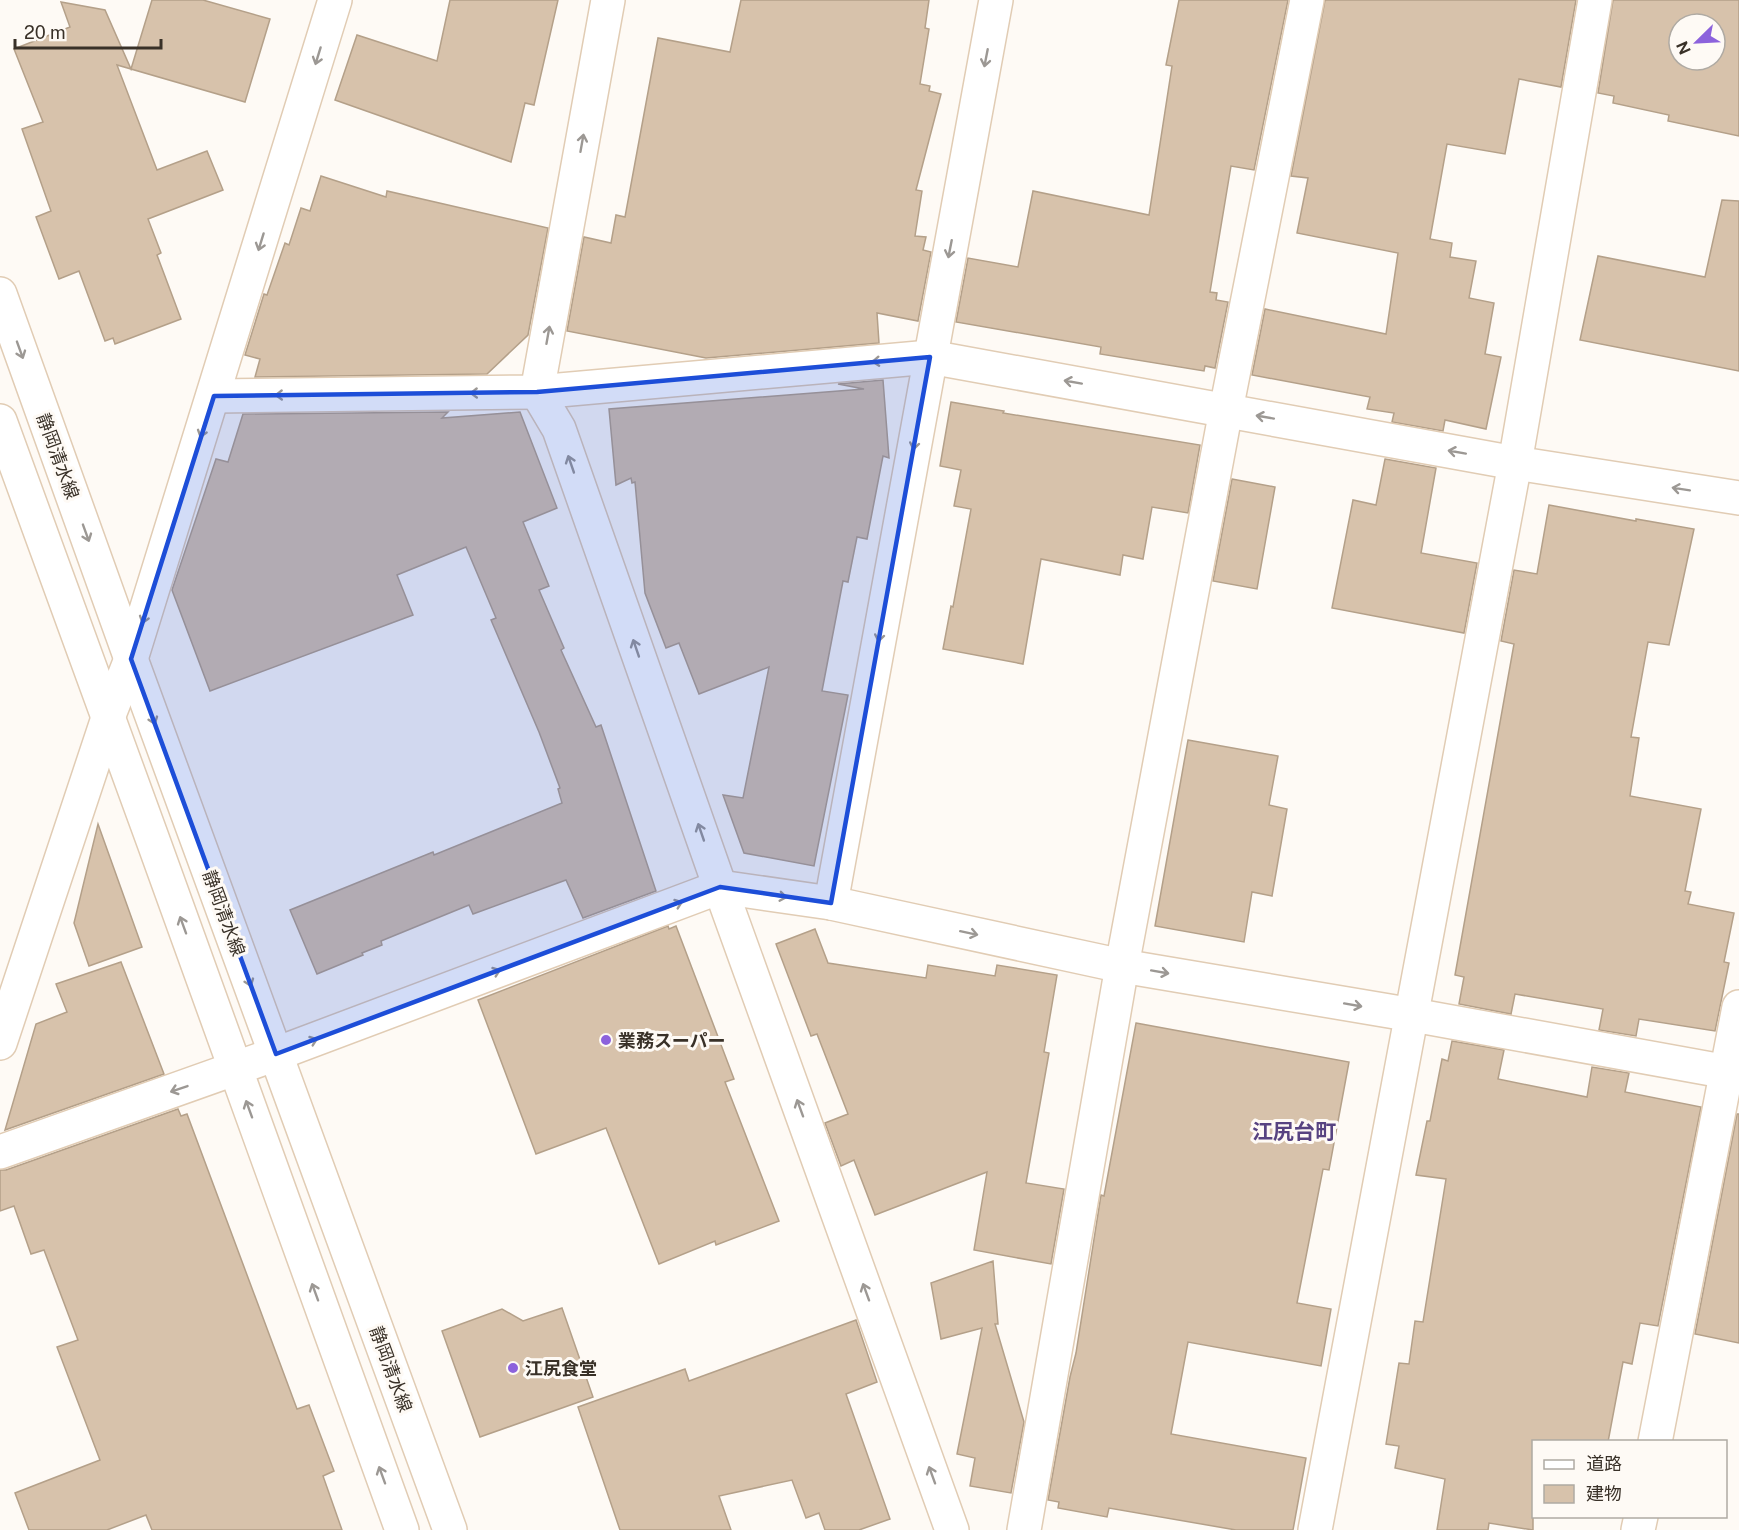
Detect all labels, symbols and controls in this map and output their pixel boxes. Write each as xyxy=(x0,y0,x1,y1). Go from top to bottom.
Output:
scale bar xyxy=(15,12,160,50)
north arrow xyxy=(1667,12,1727,72)
text: 20 m xyxy=(24,22,66,43)
text: N xyxy=(1673,38,1695,57)
one-way arrow xyxy=(312,46,323,65)
one-way arrow xyxy=(980,47,991,67)
one-way arrow xyxy=(577,134,588,153)
one-way arrow xyxy=(255,232,266,251)
one-way arrow xyxy=(944,239,955,259)
one-way arrow xyxy=(542,326,553,345)
one-way arrow xyxy=(15,340,26,358)
one-way arrow xyxy=(872,356,891,367)
one-way arrow xyxy=(1064,377,1084,388)
one-way arrow xyxy=(469,387,489,399)
one-way arrow xyxy=(274,389,294,401)
street label: 静岡清水線 xyxy=(33,410,83,502)
one-way arrow xyxy=(1256,411,1276,422)
one-way arrow xyxy=(197,419,208,438)
one-way arrow xyxy=(909,431,920,450)
one-way arrow xyxy=(1448,446,1468,457)
one-way arrow xyxy=(565,455,576,474)
one-way arrow xyxy=(1672,484,1692,495)
one-way arrow xyxy=(81,523,92,542)
one-way arrow xyxy=(139,605,150,624)
one-way arrow xyxy=(874,623,885,642)
one-way arrow xyxy=(629,639,640,658)
one-way arrow xyxy=(147,707,158,725)
one-way arrow xyxy=(694,823,705,842)
street label: 静岡清水線 xyxy=(199,867,249,959)
one-way arrow xyxy=(768,890,787,901)
one-way arrow xyxy=(664,898,683,909)
one-way arrow xyxy=(177,916,188,935)
one-way arrow xyxy=(959,928,979,939)
one-way arrow xyxy=(482,967,500,978)
one-way arrow xyxy=(1150,967,1170,978)
one-way arrow xyxy=(244,968,255,987)
one-way arrow xyxy=(1342,1000,1362,1011)
place label: 業務スーパー xyxy=(618,1030,726,1051)
marker: 業務スーパー xyxy=(599,1033,613,1047)
one-way arrow xyxy=(299,1036,318,1047)
one-way arrow xyxy=(170,1084,189,1095)
one-way arrow xyxy=(793,1099,804,1118)
one-way arrow xyxy=(242,1100,253,1118)
district label: 江尻台町 xyxy=(1252,1119,1336,1144)
one-way arrow xyxy=(309,1283,320,1302)
one-way arrow xyxy=(859,1283,870,1301)
street label: 静岡清水線 xyxy=(366,1323,416,1415)
place label: 江尻食堂 xyxy=(525,1358,597,1379)
marker: 江尻食堂 xyxy=(506,1361,520,1375)
legend xyxy=(1532,1440,1727,1518)
text: 道路 xyxy=(1586,1453,1622,1474)
one-way arrow xyxy=(376,1466,387,1485)
one-way arrow xyxy=(925,1466,936,1485)
text: 建物 xyxy=(1586,1483,1622,1504)

